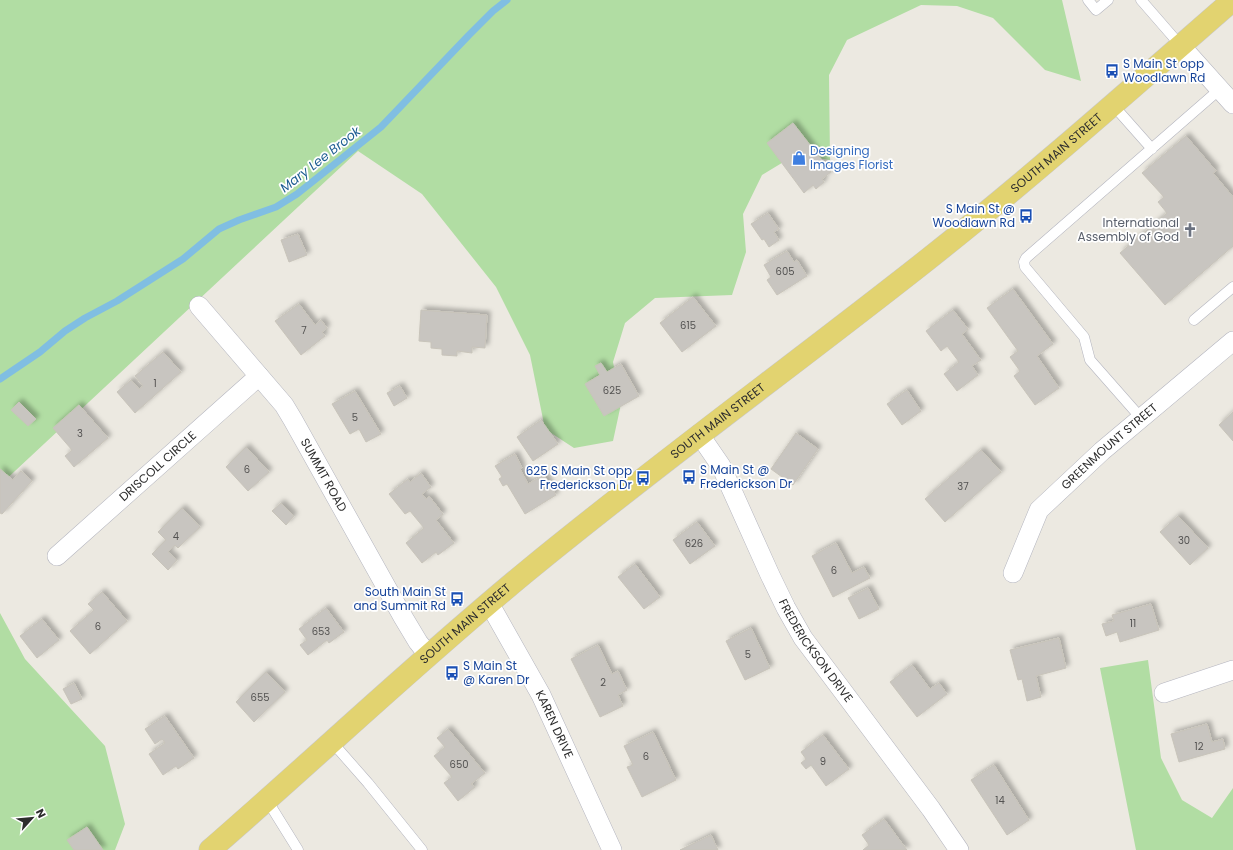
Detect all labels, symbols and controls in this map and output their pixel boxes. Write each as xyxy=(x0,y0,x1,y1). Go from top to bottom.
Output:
place label: S Main St opp Woodlawn Rd xyxy=(1123,55,1205,86)
bus stop icon: S Main St opp Woodlawn Rd xyxy=(1104,63,1120,79)
street label: SOUTH MAIN STREET xyxy=(1007,108,1106,196)
water label: Mary Lee Brook xyxy=(276,121,366,197)
place label: Designing Images Florist xyxy=(810,142,893,173)
shop icon: Designing Images Florist xyxy=(791,150,807,166)
place label: S Main St @ Woodlawn Rd xyxy=(933,200,1015,231)
bus stop icon: S Main St @ Woodlawn Rd xyxy=(1018,208,1034,224)
place label: International Assembly of God xyxy=(1078,214,1179,245)
church icon: International Assembly of God xyxy=(1182,222,1198,238)
house number: 605 xyxy=(776,264,794,279)
house number: 615 xyxy=(680,318,696,333)
house number: 7 xyxy=(301,323,307,338)
house number: 1 xyxy=(153,376,157,391)
street label: SOUTH MAIN STREET xyxy=(667,379,769,462)
house number: 625 xyxy=(603,383,621,398)
street label: GREENMOUNT STREET xyxy=(1057,399,1161,493)
house number: 5 xyxy=(352,410,358,425)
house number: 3 xyxy=(77,426,83,441)
street label: DRISCOLL CIRCLE xyxy=(115,427,200,505)
street label: SUMMIT ROAD xyxy=(297,435,352,515)
place label: S Main St @ Frederickson Dr xyxy=(700,461,793,492)
house number: 6 xyxy=(244,462,250,477)
place label: 625 S Main St opp Frederickson Dr xyxy=(526,462,633,493)
bus stop icon: S Main St @ Frederickson Dr xyxy=(681,469,697,485)
bus stop icon: 625 S Main St opp Frederickson Dr xyxy=(635,470,651,486)
house number: 37 xyxy=(957,479,969,494)
house number: 4 xyxy=(173,529,179,544)
house number: 30 xyxy=(1178,533,1190,548)
house number: 626 xyxy=(685,536,703,551)
house number: 6 xyxy=(831,563,837,578)
street label: SOUTH MAIN STREET xyxy=(416,579,514,667)
place label: South Main St and Summit Rd xyxy=(354,583,446,614)
bus stop icon: South Main St and Summit Rd xyxy=(449,591,465,607)
street label: FREDERICKSON DRIVE xyxy=(775,596,857,706)
house number: 11 xyxy=(1130,616,1136,631)
house number: 6 xyxy=(95,619,101,634)
house number: 653 xyxy=(312,624,330,639)
house number: 5 xyxy=(745,647,751,662)
place label: S Main St @ Karen Dr xyxy=(463,657,530,688)
bus stop icon: S Main St @ Karen Dr xyxy=(444,665,460,681)
house number: 2 xyxy=(600,675,606,690)
street label: KAREN DRIVE xyxy=(532,687,578,761)
house number: 655 xyxy=(251,690,269,705)
house number: 12 xyxy=(1195,739,1204,754)
house number: 6 xyxy=(643,749,649,764)
house number: 9 xyxy=(820,754,826,769)
house number: 650 xyxy=(450,757,468,772)
house number: 14 xyxy=(995,793,1005,808)
north arrow xyxy=(12,798,52,838)
text: N xyxy=(32,806,50,821)

